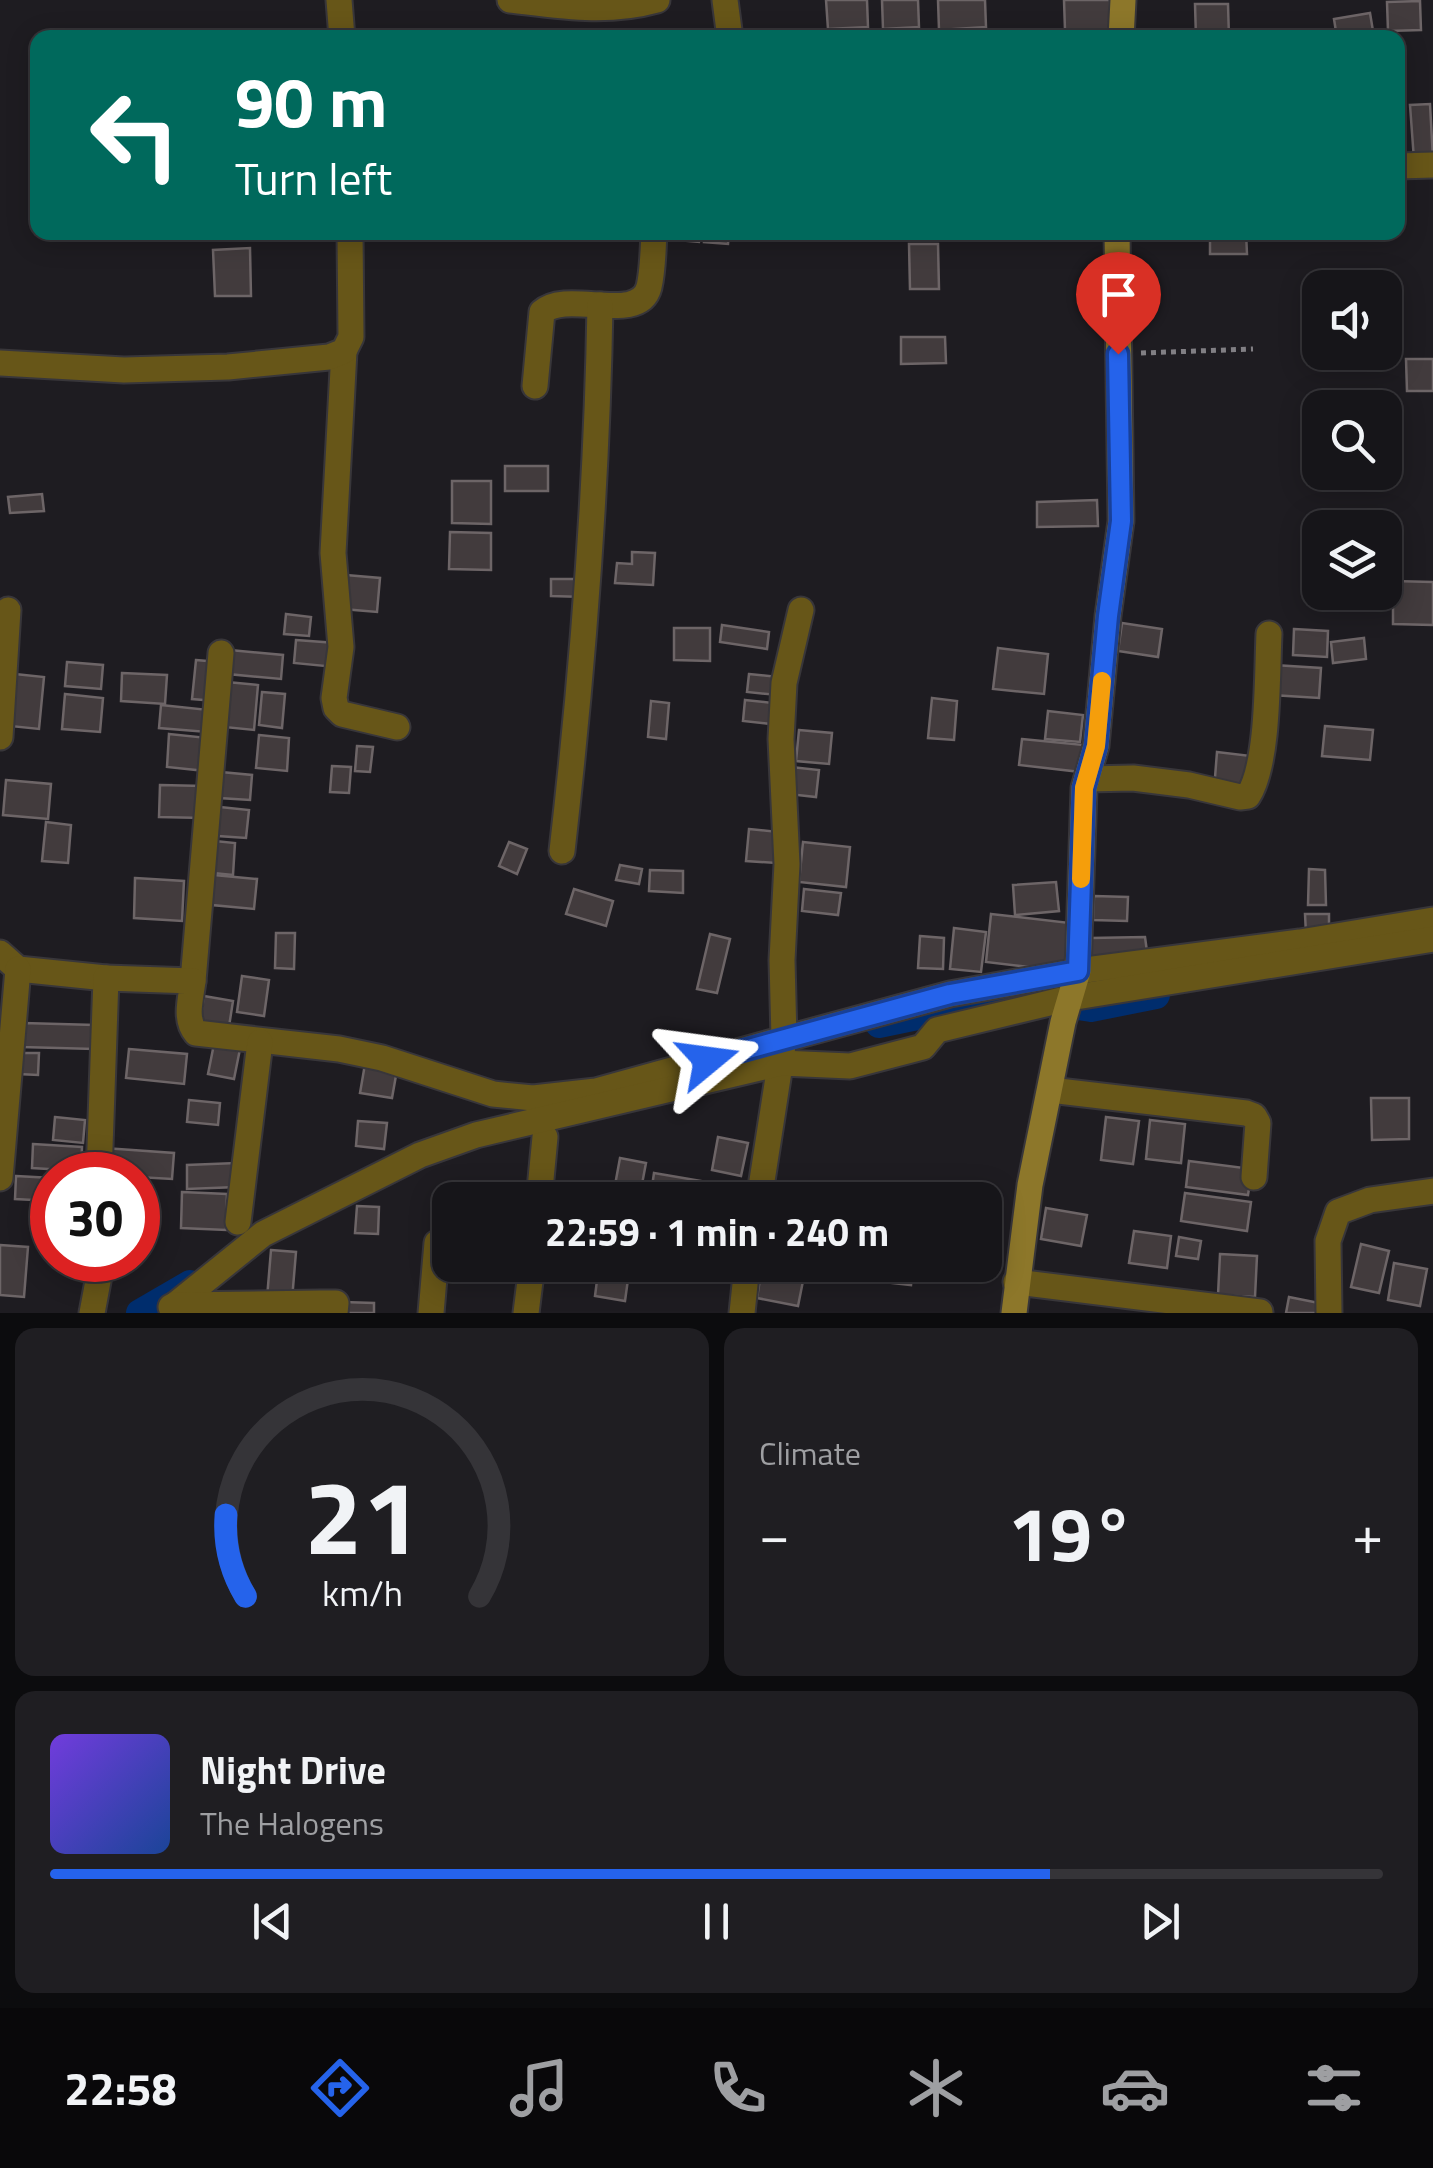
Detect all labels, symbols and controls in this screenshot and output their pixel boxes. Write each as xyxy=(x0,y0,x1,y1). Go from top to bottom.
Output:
text: 90 m xyxy=(235,48,388,154)
icon: left xyxy=(70,70,200,200)
text: Turn left xyxy=(235,144,392,212)
pin xyxy=(1076,252,1161,355)
icon: arrive xyxy=(1091,267,1146,322)
map controls xyxy=(1302,270,1402,610)
button: sound xyxy=(1302,270,1402,370)
button: search xyxy=(1302,390,1402,490)
button: layers xyxy=(1302,510,1402,610)
position arrow xyxy=(656,1008,760,1112)
speed limit sign: 30 xyxy=(30,1152,160,1282)
text: 22:59 · 1 min · 240 m xyxy=(545,1203,889,1261)
text: Climate xyxy=(759,1429,861,1477)
text: 21 xyxy=(304,1436,420,1594)
text: 19° xyxy=(1008,1476,1134,1590)
text: − xyxy=(759,1492,790,1575)
text: + xyxy=(1352,1492,1383,1575)
text: km/h xyxy=(322,1565,402,1620)
text: Night Drive xyxy=(200,1741,386,1799)
text: The Halogens xyxy=(200,1799,384,1847)
icon: previous xyxy=(245,1894,300,1949)
icon: pause xyxy=(689,1894,744,1949)
icon: next xyxy=(1133,1894,1188,1949)
icon: directions xyxy=(305,2053,375,2123)
icon: music xyxy=(504,2053,574,2123)
icon: phone xyxy=(703,2053,773,2123)
icon: climate xyxy=(901,2053,971,2123)
icon: car xyxy=(1100,2053,1170,2123)
icon: filters xyxy=(1299,2053,1369,2123)
text: 22:58 xyxy=(64,2054,177,2122)

